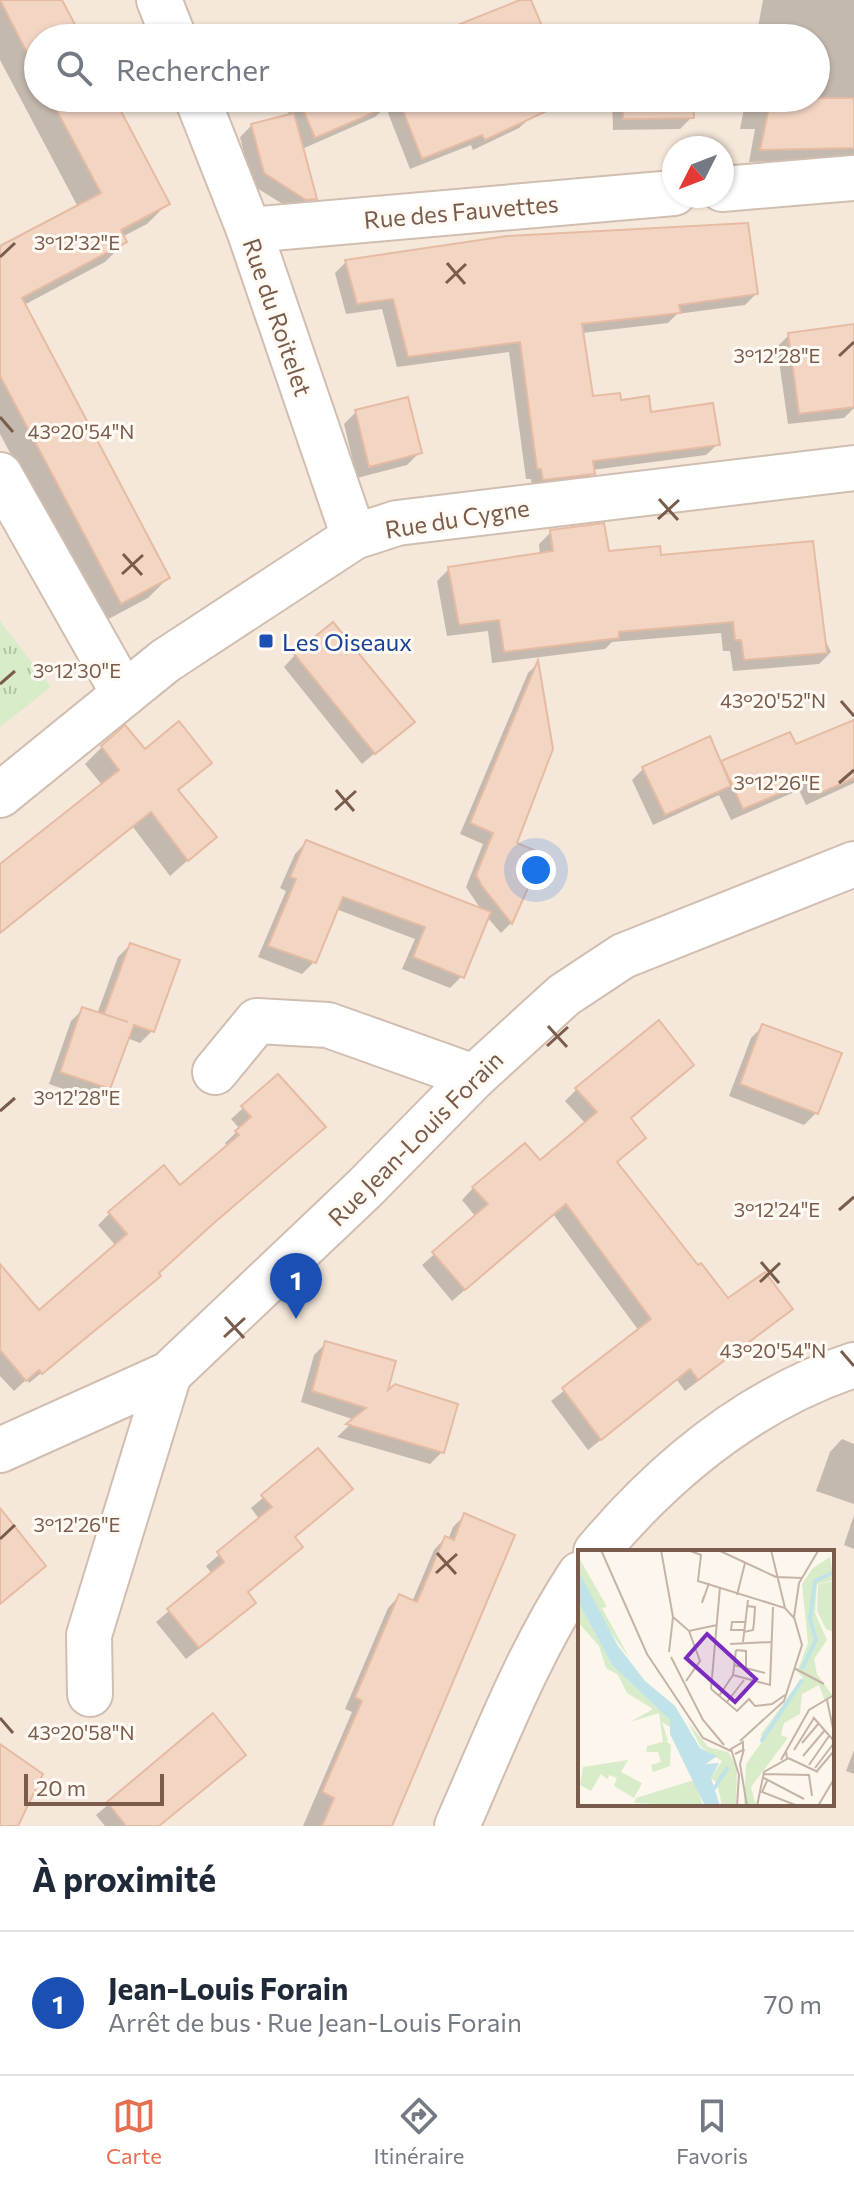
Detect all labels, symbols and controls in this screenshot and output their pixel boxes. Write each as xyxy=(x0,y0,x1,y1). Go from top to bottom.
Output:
search box xyxy=(24,24,830,112)
icon: search xyxy=(52,46,96,90)
text: Rechercher xyxy=(116,50,270,87)
north arrow xyxy=(662,136,734,208)
street label: Rue des Fauvettes xyxy=(362,188,560,234)
text: 3°12'32"E xyxy=(34,230,120,254)
street label: Rue du Roitelet xyxy=(237,234,319,400)
text: 3°12'28"E xyxy=(734,343,820,367)
text: 43°20'54"N xyxy=(28,419,134,443)
street label: Rue du Cygne xyxy=(383,492,531,544)
place label: Les Oiseaux xyxy=(282,627,412,656)
marker: Les Oiseaux xyxy=(257,632,275,650)
text: 3°12'30"E xyxy=(33,658,121,682)
text: 43°20'52"N xyxy=(720,688,826,712)
text: 3°12'26"E xyxy=(734,770,820,794)
your location xyxy=(516,850,556,890)
street label: Rue Jean-Louis Forain xyxy=(322,1045,508,1231)
text: 3°12'28"E xyxy=(34,1085,120,1109)
text: 3°12'24"E xyxy=(734,1197,820,1221)
pin: 1 xyxy=(270,1253,322,1319)
text: 43°20'54"N xyxy=(720,1338,826,1362)
text: 3°12'26"E xyxy=(34,1512,120,1536)
inset map xyxy=(578,1550,834,1806)
text: 43°20'58"N xyxy=(27,1720,135,1744)
scale bar xyxy=(24,1770,164,1806)
text: 20 m xyxy=(36,1774,86,1801)
text: À proximité xyxy=(32,1857,216,1899)
text: Jean-Louis Forain xyxy=(108,1969,348,2006)
text: 1 xyxy=(52,1988,64,2019)
text: 70 m xyxy=(764,1988,822,2019)
text: Arrêt de bus · Rue Jean-Louis Forain xyxy=(108,2006,522,2037)
tab: Carte xyxy=(106,2094,162,2169)
tab: Itinéraire xyxy=(374,2094,464,2169)
tab: Favoris xyxy=(676,2094,748,2169)

